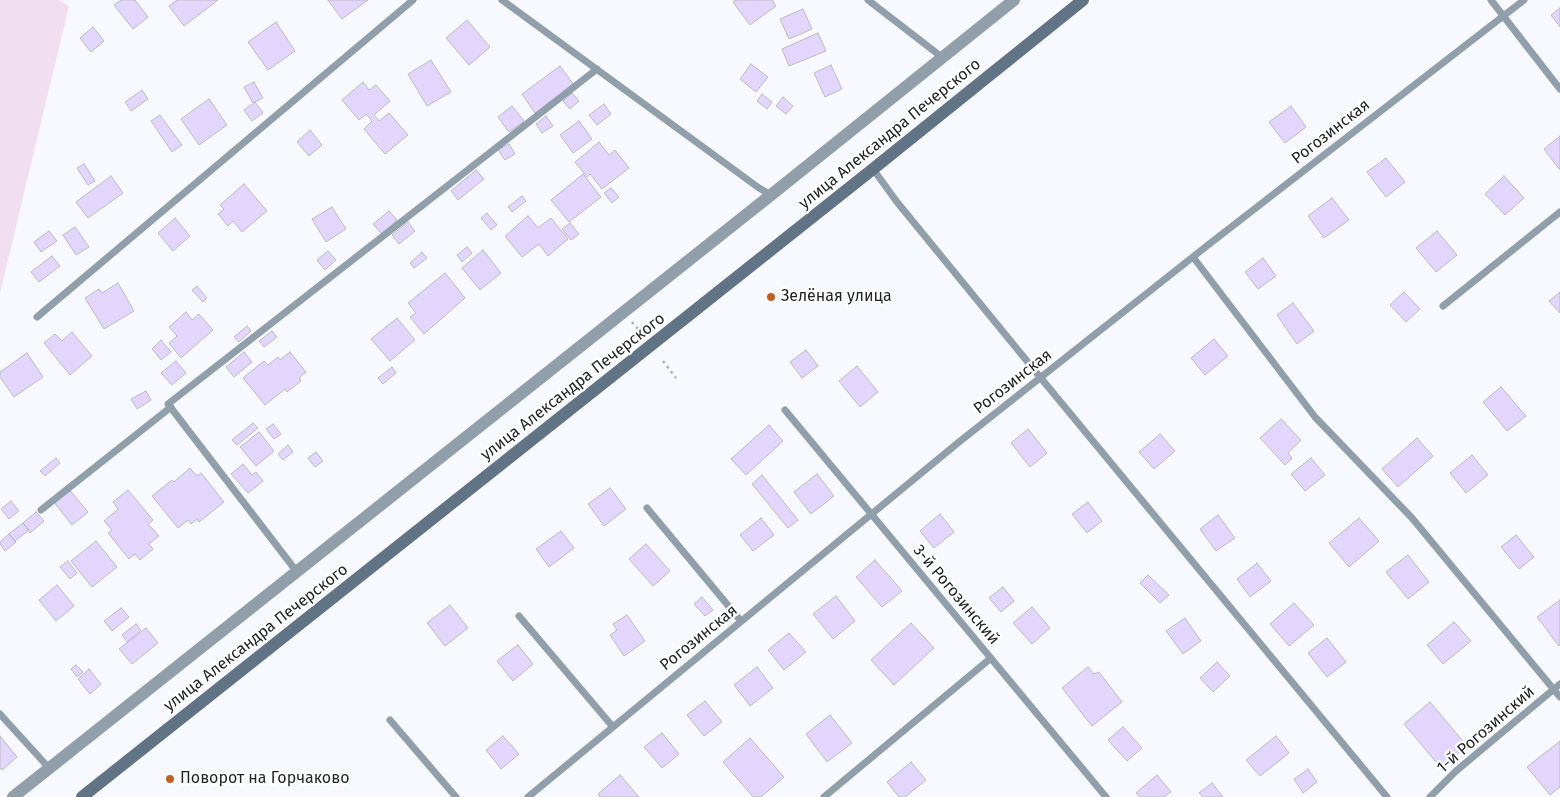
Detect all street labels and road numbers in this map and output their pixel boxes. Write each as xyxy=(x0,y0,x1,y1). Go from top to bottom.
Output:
street label: улица Александра Печерского xyxy=(795,55,985,213)
street label: Рогозинская xyxy=(1288,96,1374,168)
street label: улица Александра Печерского xyxy=(477,309,669,465)
street label: Рогозинская xyxy=(970,346,1056,418)
street label: 3-й Рогозинский xyxy=(909,541,1003,649)
street label: улица Александра Печерского xyxy=(160,560,352,716)
street label: Рогозинская xyxy=(656,601,742,675)
street label: 1-й Рогозинский xyxy=(1433,682,1539,778)

